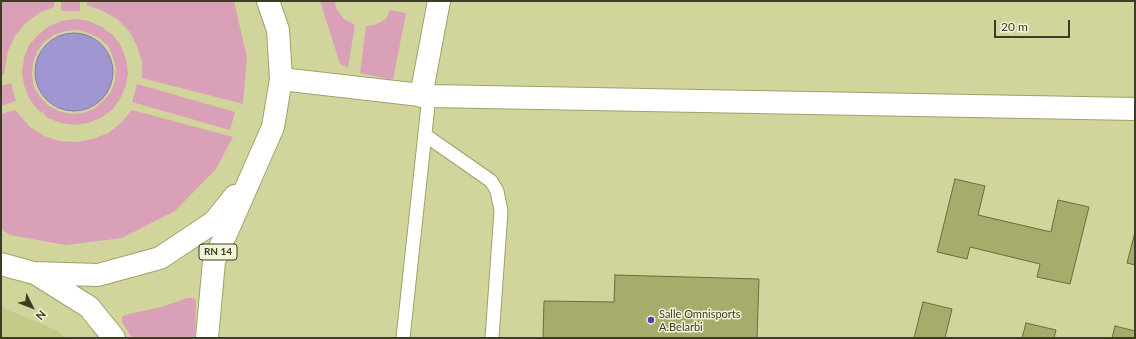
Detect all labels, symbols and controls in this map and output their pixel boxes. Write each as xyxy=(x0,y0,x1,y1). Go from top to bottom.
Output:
scale bar xyxy=(996,12,1072,38)
text: 20 m xyxy=(1001,19,1028,34)
road number: RN 14 xyxy=(199,244,237,260)
north arrow xyxy=(12,287,52,327)
place label: Salle Omnisports A.Belarbi xyxy=(659,307,741,333)
text: N xyxy=(34,308,49,323)
marker: Salle Omnisports A.Belarbi xyxy=(646,315,656,325)

